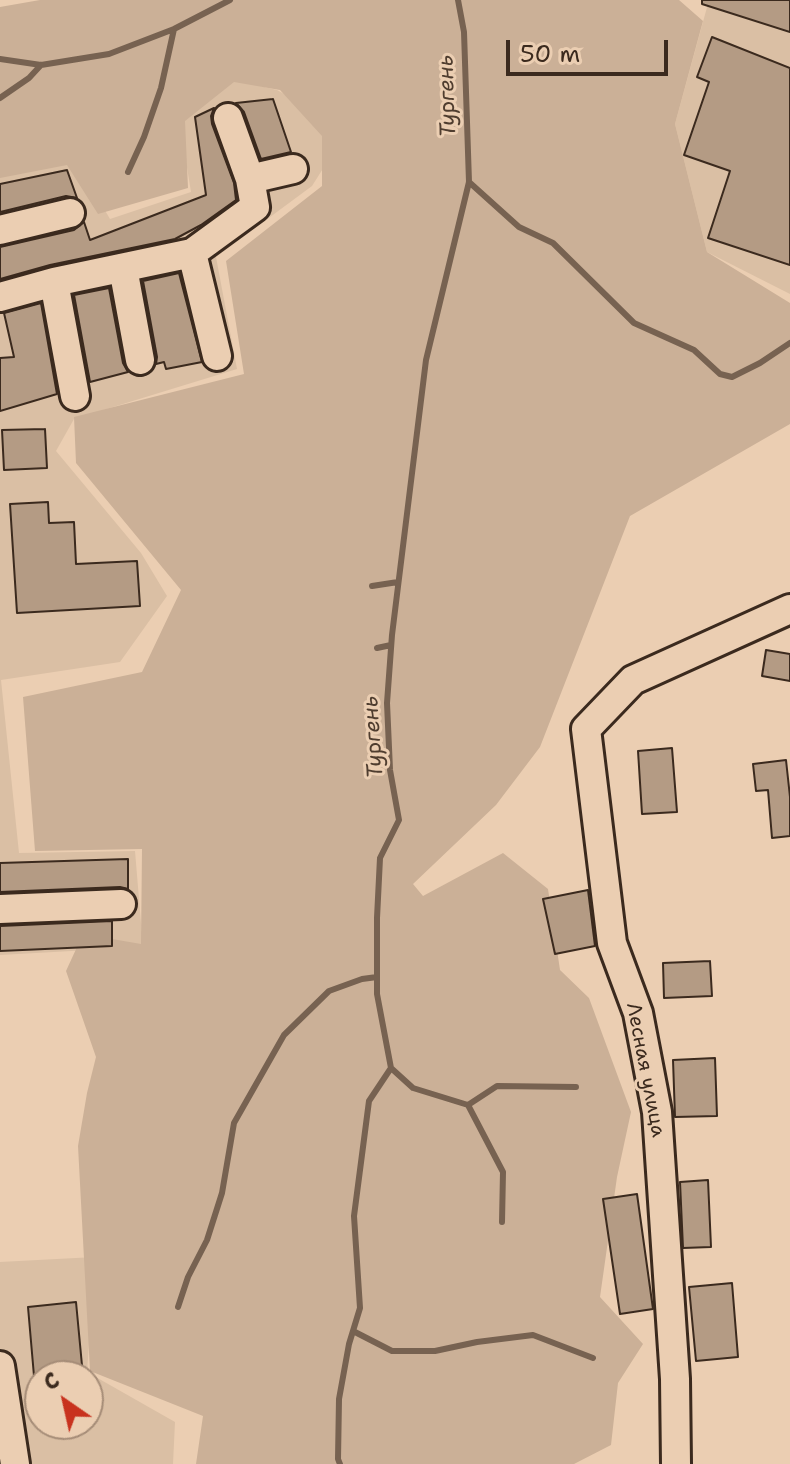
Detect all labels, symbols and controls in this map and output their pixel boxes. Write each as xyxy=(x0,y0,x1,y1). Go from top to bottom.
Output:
scale bar xyxy=(510,24,672,74)
text: 50 m xyxy=(520,38,580,70)
water label: Тургень xyxy=(433,54,463,138)
water label: Тургень xyxy=(358,695,390,779)
street label: Лесная улица xyxy=(620,1001,670,1139)
north arrow xyxy=(24,1360,104,1440)
text: С xyxy=(38,1366,65,1397)

